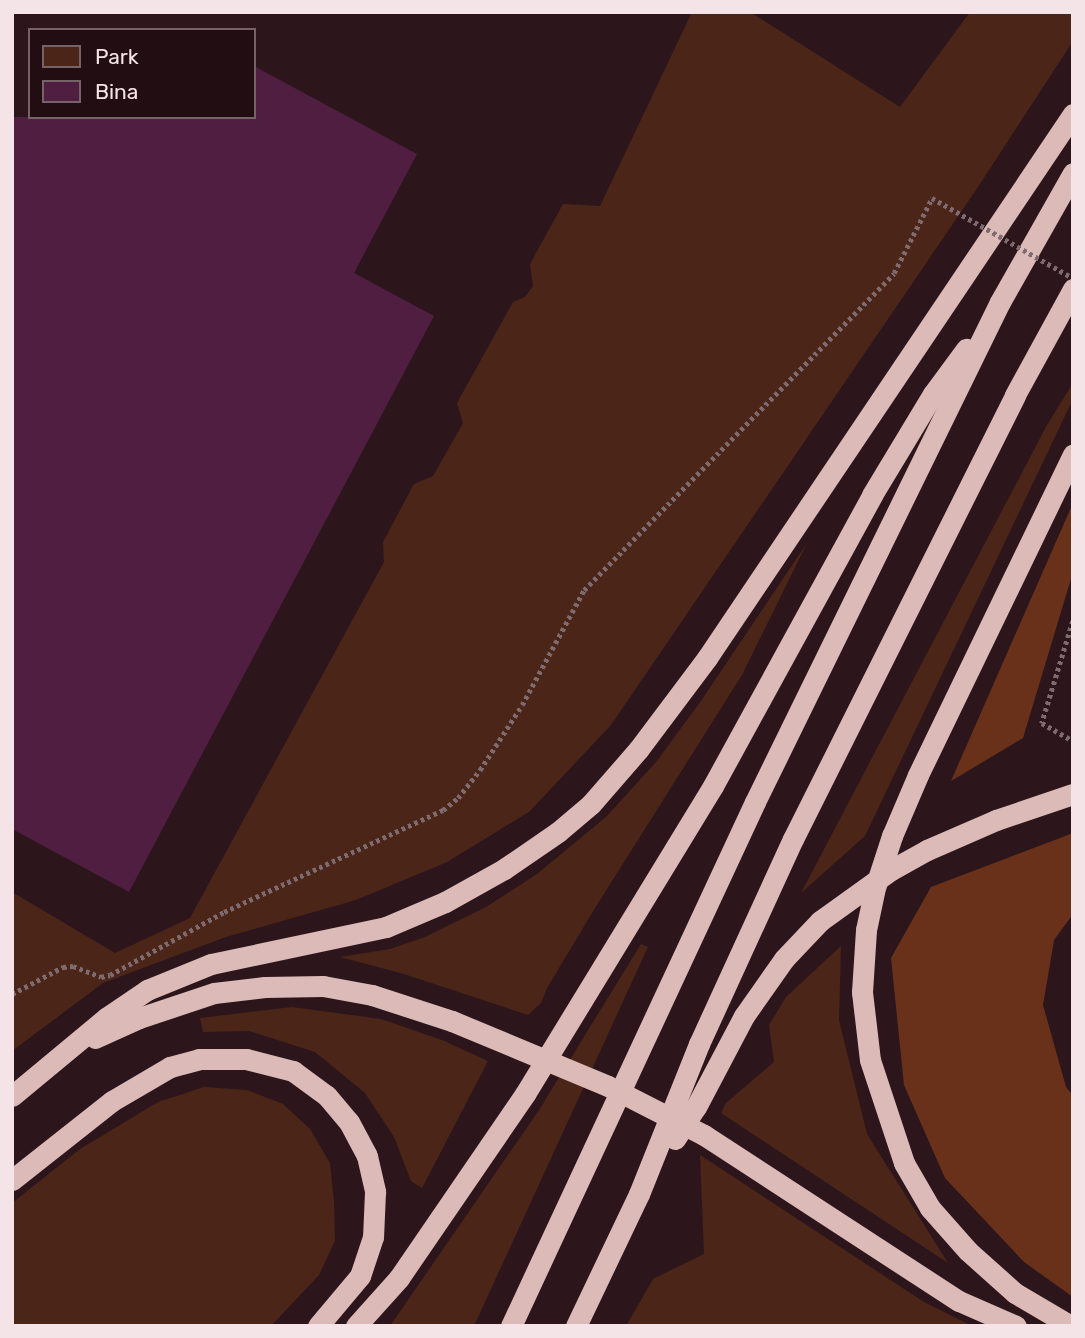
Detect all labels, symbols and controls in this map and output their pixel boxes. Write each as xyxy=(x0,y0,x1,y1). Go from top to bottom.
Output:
legend xyxy=(28,28,256,119)
text: Park xyxy=(95,44,139,69)
text: Bina xyxy=(95,79,138,104)

